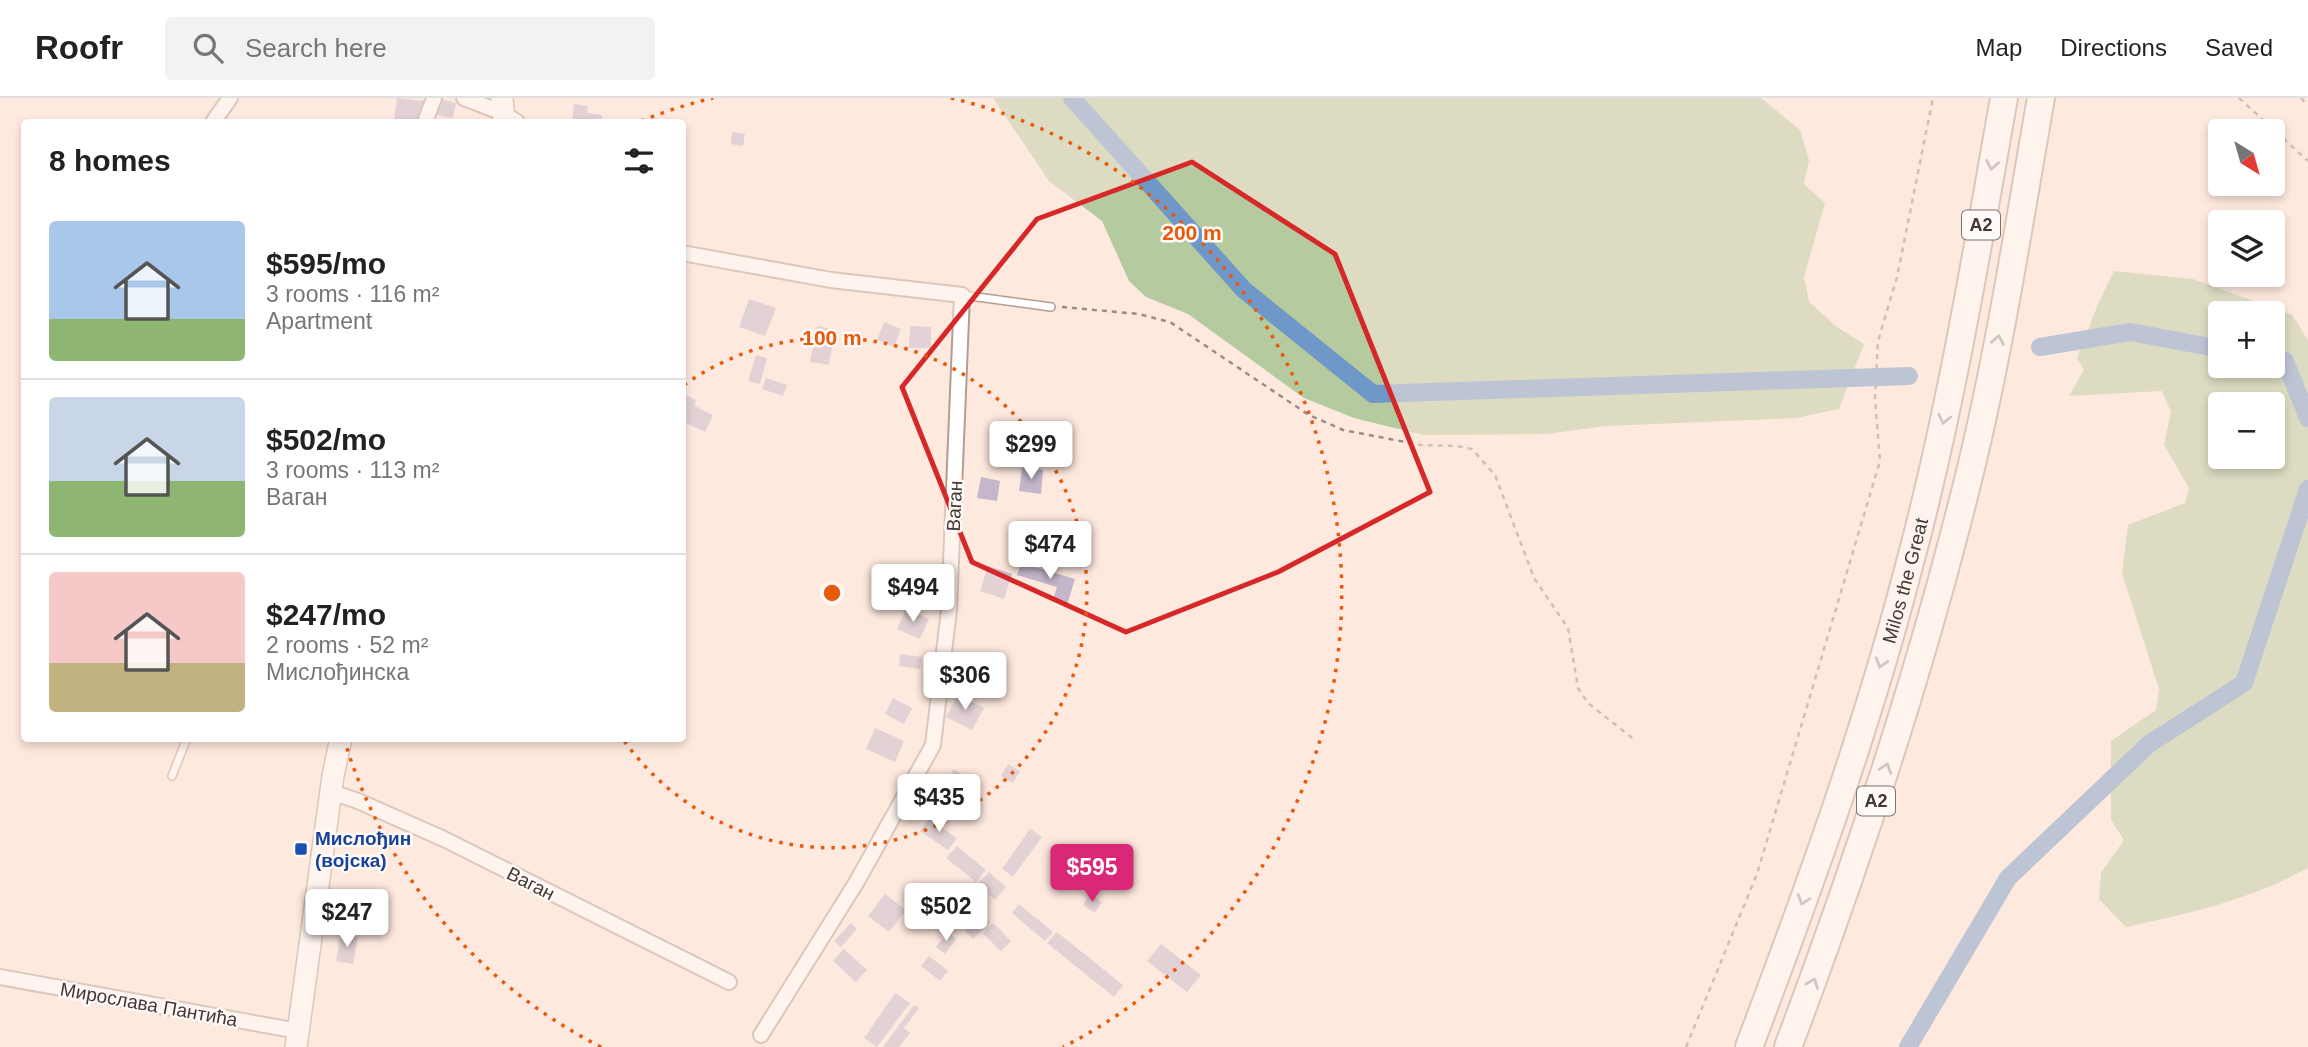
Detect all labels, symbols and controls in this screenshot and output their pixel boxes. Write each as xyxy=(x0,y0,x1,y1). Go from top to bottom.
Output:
search box xyxy=(165,17,655,80)
text: Roofr xyxy=(35,29,123,66)
icon: search xyxy=(189,29,227,67)
text: Search here xyxy=(245,33,387,63)
text: Map xyxy=(1976,34,2022,61)
text: Directions xyxy=(2060,34,2167,61)
text: Saved xyxy=(2205,34,2273,61)
north arrow xyxy=(2208,119,2286,196)
map controls xyxy=(2208,119,2285,469)
icon: filters xyxy=(620,142,658,180)
text: 8 homes xyxy=(49,144,171,177)
one-way arrow xyxy=(1985,159,2000,171)
road number: A2 xyxy=(1962,210,2000,240)
button: layers xyxy=(2208,210,2285,287)
text: 200 m xyxy=(1162,221,1222,244)
text: $595/mo xyxy=(266,247,386,280)
icon: home xyxy=(105,249,189,333)
text: 3 rooms · 116 m² xyxy=(266,281,439,307)
button: + xyxy=(2208,301,2285,378)
text: Apartment xyxy=(266,308,372,334)
text: 100 m xyxy=(802,326,862,349)
one-way arrow xyxy=(1990,334,2005,346)
button: − xyxy=(2208,392,2285,469)
one-way arrow xyxy=(1938,413,1952,425)
pin: $299 xyxy=(990,422,1072,481)
text: $502/mo xyxy=(266,423,386,456)
icon: home xyxy=(105,425,189,509)
text: $299 xyxy=(1005,431,1057,457)
text: 3 rooms · 113 m² xyxy=(266,457,439,483)
street label: Ваган xyxy=(943,480,966,532)
text: Ваган xyxy=(266,484,328,510)
street label: Milos the Great xyxy=(1878,515,1932,646)
pin: $474 xyxy=(1009,522,1091,581)
text: $474 xyxy=(1024,531,1076,557)
pin: $494 xyxy=(872,564,954,624)
text: $494 xyxy=(887,574,939,600)
centre of rings xyxy=(820,581,844,605)
text: $247/mo xyxy=(266,598,386,631)
icon: home xyxy=(105,600,189,684)
text: 2 rooms · 52 m² xyxy=(266,632,428,658)
pin: $306 xyxy=(924,652,1006,712)
one-way arrow xyxy=(1874,657,1889,669)
text: Мислођинска xyxy=(266,659,409,685)
text: $306 xyxy=(939,662,991,688)
one-way arrow xyxy=(1878,762,1893,774)
pin: $435 xyxy=(898,774,980,834)
text: $435 xyxy=(913,784,965,810)
road number: A2 xyxy=(1857,786,1895,816)
place label: Мислођин (војска) xyxy=(315,828,411,871)
marker: Мислођин (војска) xyxy=(293,841,309,857)
pin: $595 xyxy=(1051,844,1133,904)
text: $595 xyxy=(1066,854,1118,880)
street label: Ваган xyxy=(503,863,558,904)
pin: $502 xyxy=(905,884,987,943)
pin: $247 xyxy=(306,890,388,949)
text: $502 xyxy=(920,893,972,919)
one-way arrow xyxy=(1797,894,1811,906)
text: $247 xyxy=(321,899,373,925)
one-way arrow xyxy=(1804,978,1818,990)
street label: Мирослава Пантића xyxy=(59,979,240,1031)

